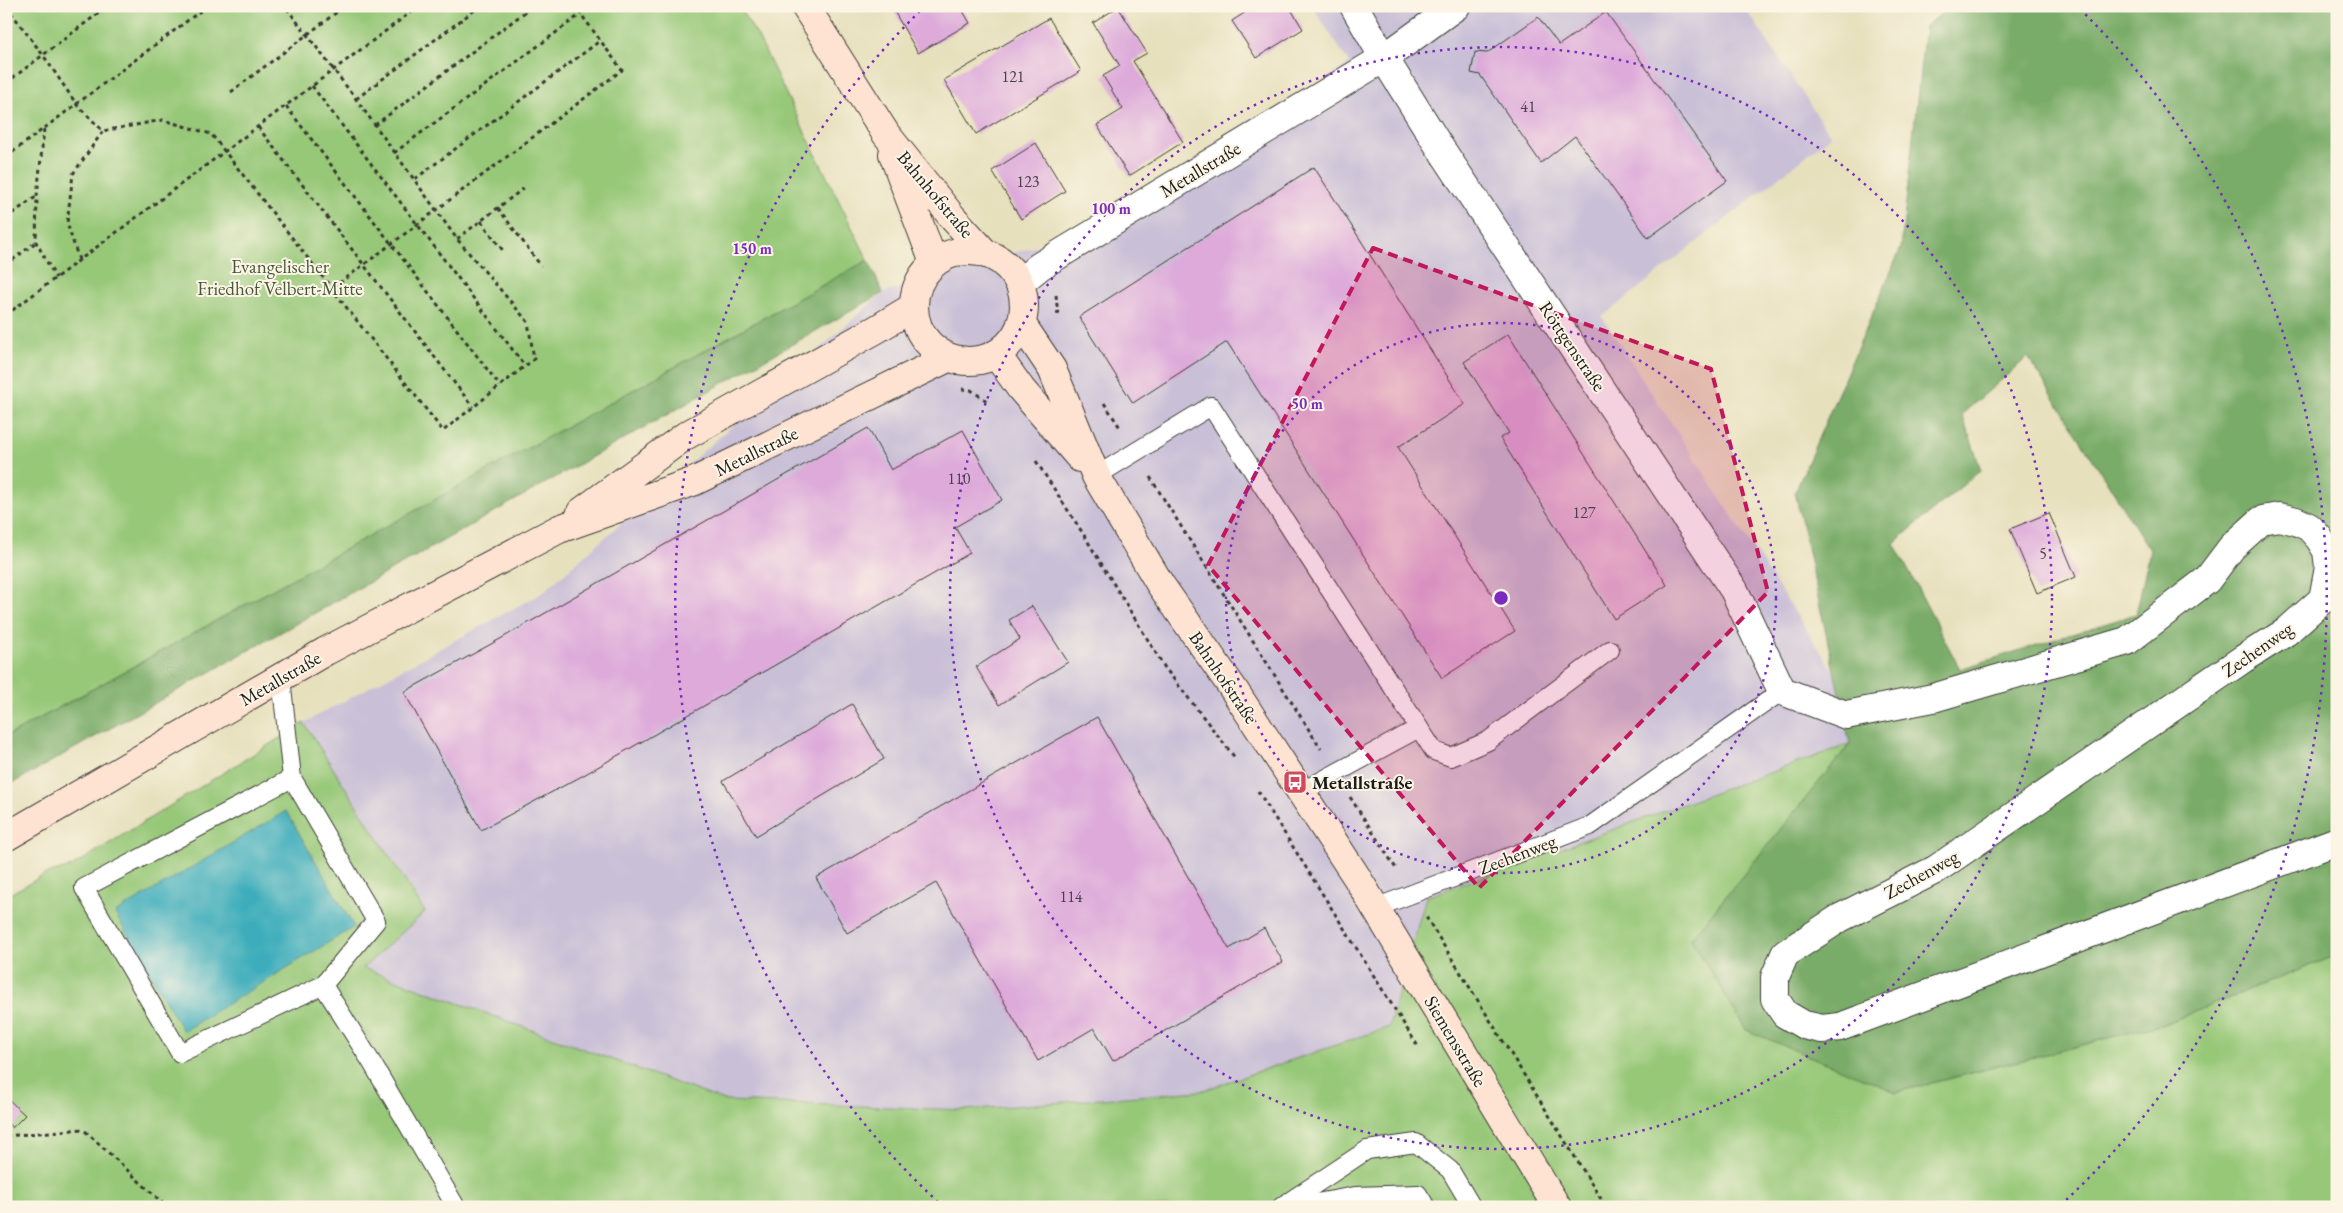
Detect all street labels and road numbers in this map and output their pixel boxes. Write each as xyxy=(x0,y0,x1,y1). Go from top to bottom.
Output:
street label: Metallstraße xyxy=(1155,136,1245,203)
street label: Bahnhofstraße xyxy=(892,145,980,243)
street label: Röttgenstraße xyxy=(1533,296,1612,396)
street label: Metallstraße xyxy=(710,421,802,482)
street label: Zechenweg xyxy=(2217,615,2298,683)
street label: Bahnhofstraße xyxy=(1183,626,1264,729)
street label: Metallstraße xyxy=(235,645,325,712)
street label: Zechenweg xyxy=(1475,828,1560,881)
street label: Zechenweg xyxy=(1880,843,1964,905)
street label: Siemensstraße xyxy=(1419,991,1493,1092)

